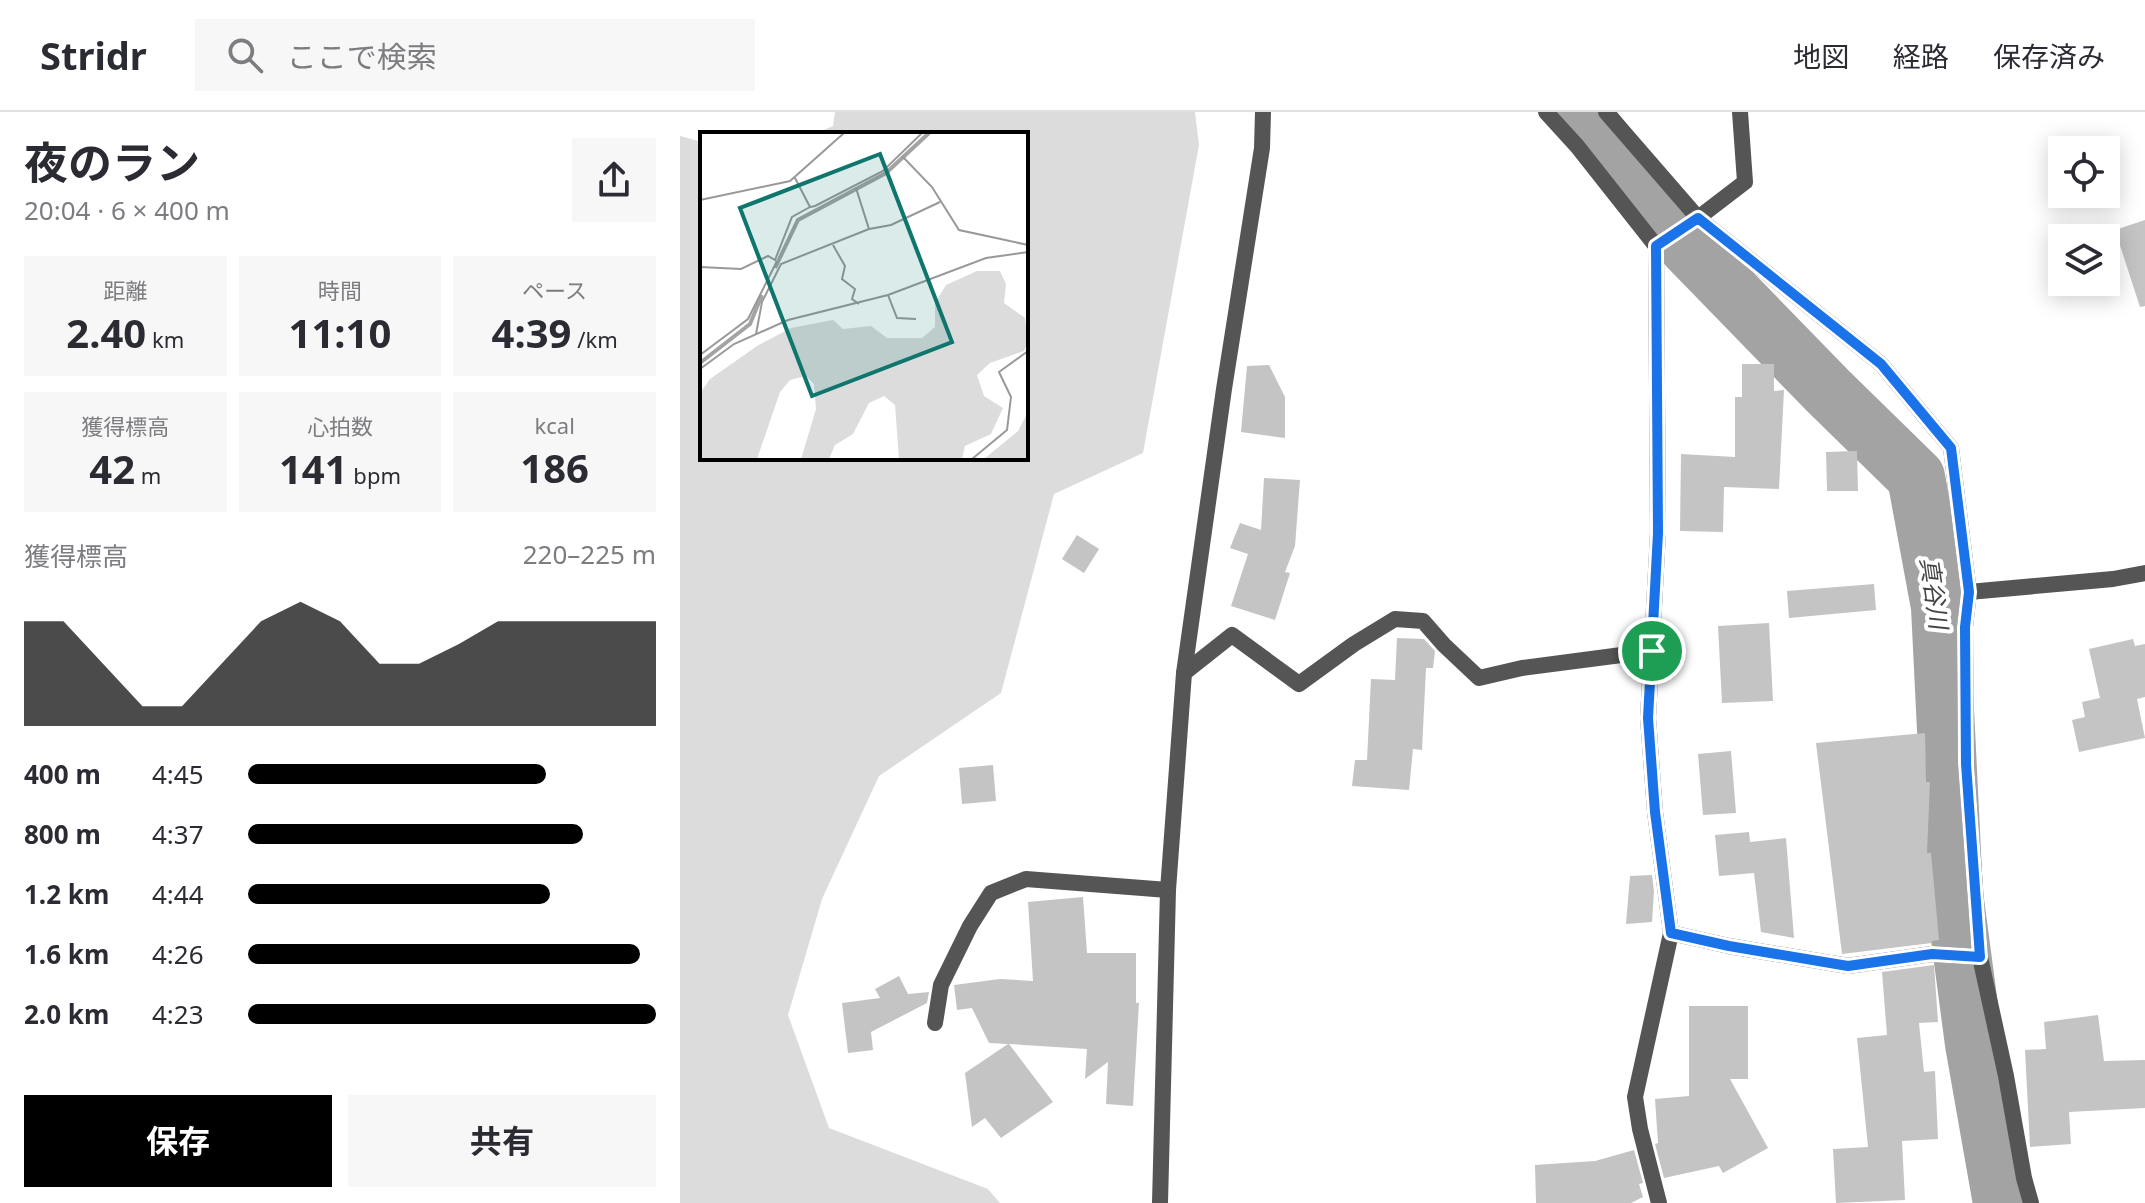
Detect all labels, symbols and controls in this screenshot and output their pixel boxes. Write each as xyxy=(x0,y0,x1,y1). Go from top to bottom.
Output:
search box xyxy=(195,19,755,91)
text: Stridr xyxy=(40,29,147,81)
icon: search xyxy=(223,33,267,77)
text: ここで検索 xyxy=(287,36,437,77)
text: 地図 xyxy=(1793,37,1849,75)
text: 経路 xyxy=(1893,37,1949,75)
text: 保存済み xyxy=(1993,37,2105,75)
text: 夜のラン xyxy=(24,132,200,192)
inset map xyxy=(700,132,1028,460)
map controls xyxy=(2048,136,2120,296)
button: locate xyxy=(2048,136,2120,208)
button: share xyxy=(572,138,656,222)
text: 20:04 · 6 × 400 m xyxy=(24,192,230,228)
button: layers xyxy=(2048,224,2120,296)
text: 距離 xyxy=(103,275,147,305)
text: 時間 xyxy=(318,275,362,305)
text: ペース xyxy=(522,275,587,305)
text: 2.40 xyxy=(66,305,146,360)
text: 11:10 xyxy=(289,305,391,360)
text: 4:39 xyxy=(492,305,571,360)
text: km xyxy=(146,324,184,354)
text: /km xyxy=(571,324,618,354)
text: kcal xyxy=(535,410,575,440)
text: 獲得標高 xyxy=(81,411,169,441)
text: 心拍数 xyxy=(307,411,373,441)
text: 186 xyxy=(520,440,589,495)
text: 42 xyxy=(89,441,135,496)
text: 141 xyxy=(279,441,348,496)
text: m xyxy=(135,460,161,490)
text: bpm xyxy=(348,460,401,490)
text: 220–225 m xyxy=(523,536,656,572)
text: 獲得標高 xyxy=(24,538,128,574)
water label: 真谷川 xyxy=(1914,555,1957,634)
pin xyxy=(1618,617,1686,685)
icon: arrive xyxy=(1630,629,1674,673)
text: 400 m xyxy=(24,756,101,792)
text: 4:45 xyxy=(152,756,204,792)
text: 800 m xyxy=(24,816,101,852)
text: 4:37 xyxy=(152,816,204,852)
text: 1.2 km xyxy=(24,876,109,912)
text: 4:44 xyxy=(152,876,204,912)
text: 1.6 km xyxy=(24,936,109,972)
text: 4:26 xyxy=(152,936,204,972)
text: 2.0 km xyxy=(24,996,109,1032)
text: 4:23 xyxy=(152,996,204,1032)
button: 保存 xyxy=(24,1095,332,1187)
button: 共有 xyxy=(348,1095,656,1187)

